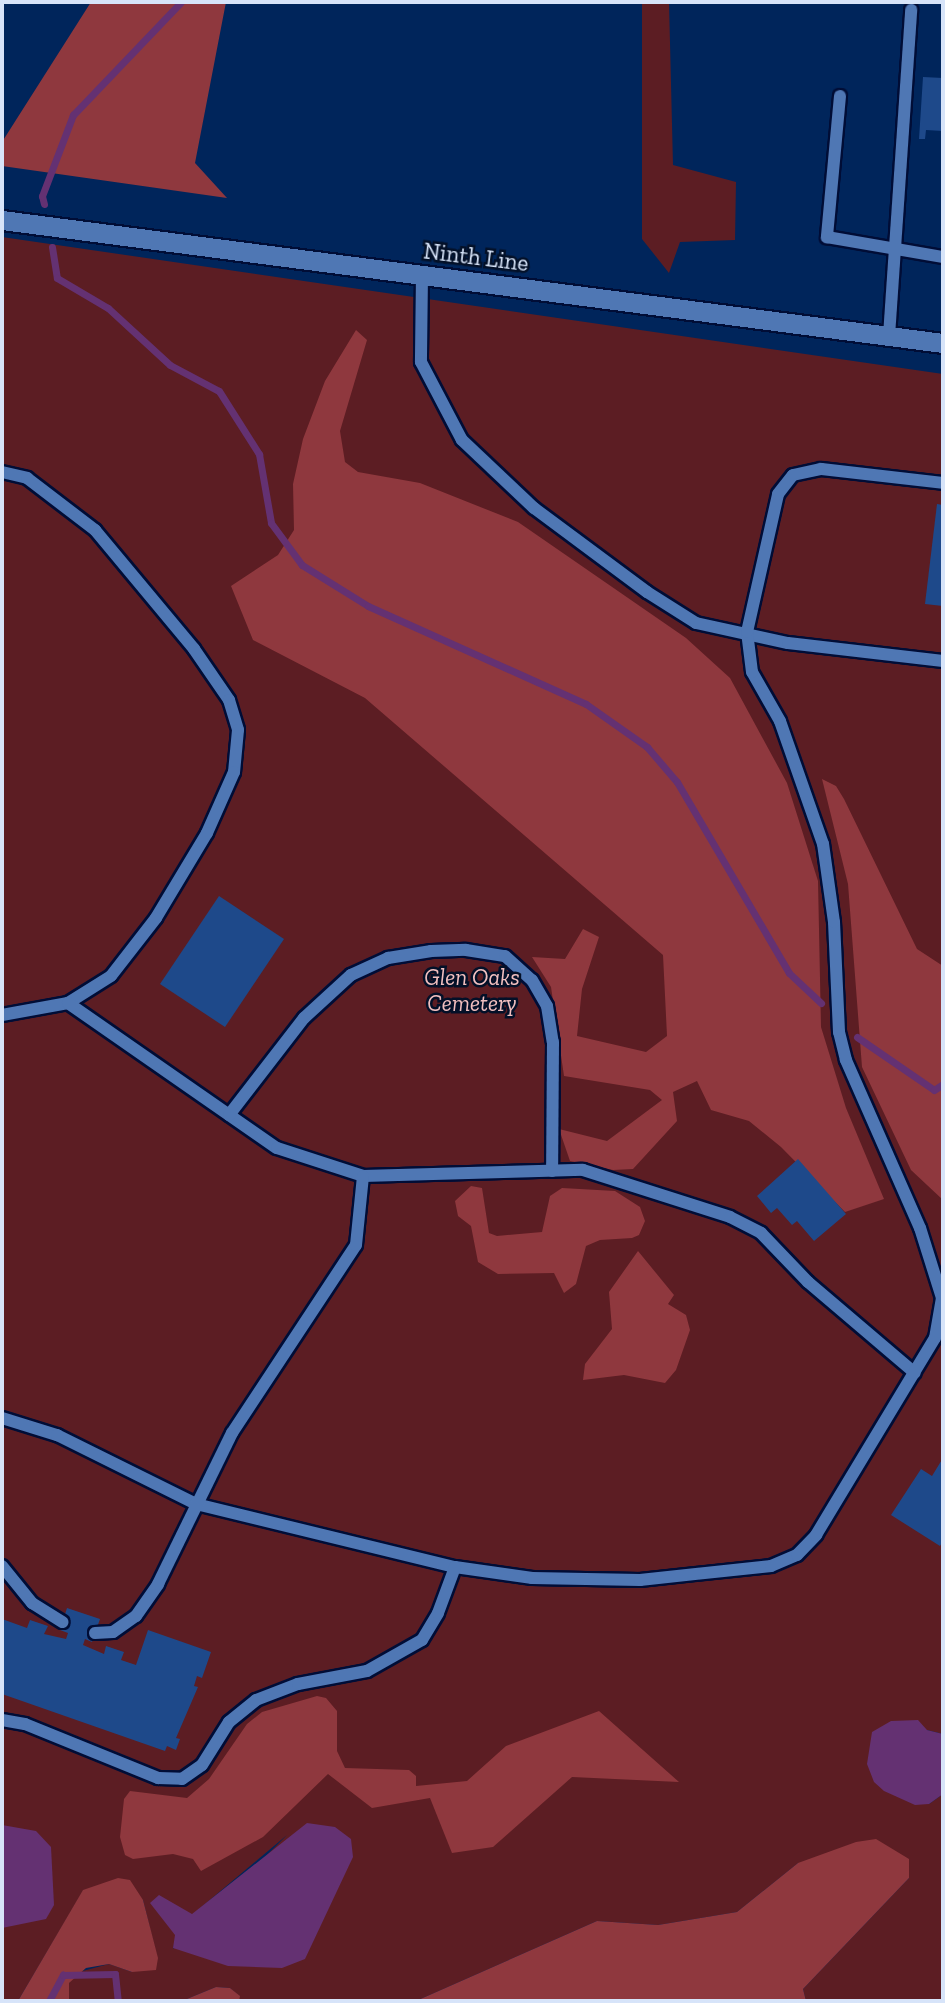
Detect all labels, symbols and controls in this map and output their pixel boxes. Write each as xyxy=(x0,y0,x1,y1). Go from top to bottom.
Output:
street label: Ninth Line xyxy=(422,237,530,277)
park label: Glen Oaks Cemetery xyxy=(424,963,520,1017)

